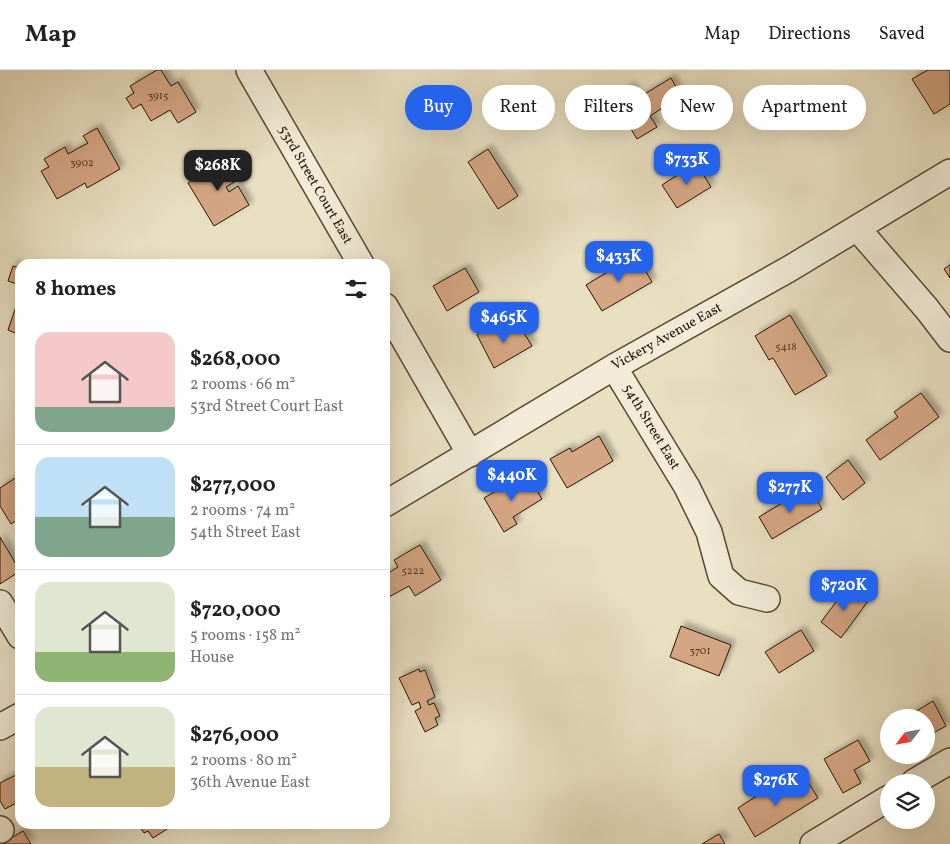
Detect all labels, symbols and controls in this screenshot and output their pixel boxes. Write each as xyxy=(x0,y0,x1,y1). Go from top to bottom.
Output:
text: Map xyxy=(25,18,76,52)
text: Map xyxy=(704,22,740,47)
text: Directions xyxy=(768,22,851,47)
text: Saved xyxy=(879,22,925,47)
chip: Buy xyxy=(405,85,472,130)
chip: Rent xyxy=(482,85,555,130)
chip: Filters xyxy=(565,85,651,130)
chip: New xyxy=(661,85,733,130)
chip: Apartment xyxy=(743,85,866,130)
house number: 3915 xyxy=(148,89,168,104)
street label: 53rd Street Court East xyxy=(273,122,357,248)
pin: $733K xyxy=(652,144,722,186)
text: $733K xyxy=(665,149,709,171)
pin: $268K xyxy=(183,150,253,192)
text: $268K xyxy=(195,155,241,177)
house number: 3902 xyxy=(70,156,94,171)
pin: $433K xyxy=(584,240,654,283)
text: $433K xyxy=(596,246,642,268)
text: 8 homes xyxy=(35,275,116,304)
icon: filters xyxy=(342,275,370,303)
street label: Vickery Avenue East xyxy=(608,299,726,375)
pin: $465K xyxy=(469,302,539,344)
text: $465K xyxy=(481,307,527,329)
house number: 5418 xyxy=(775,340,797,355)
text: $268,000 xyxy=(190,345,281,374)
icon: home xyxy=(75,352,135,412)
text: 2 rooms · 66 m² xyxy=(190,374,296,396)
street label: 54th Street East xyxy=(618,381,684,474)
text: 53rd Street Court East xyxy=(190,396,344,418)
pin: $440K xyxy=(477,460,547,502)
text: $440K xyxy=(487,465,537,487)
text: $277,000 xyxy=(190,471,276,500)
pin: $277K xyxy=(755,472,825,514)
icon: home xyxy=(75,477,135,537)
text: $277K xyxy=(768,477,812,499)
text: 2 rooms · 74 m² xyxy=(190,500,295,522)
text: 54th Street East xyxy=(190,522,301,544)
house number: 5222 xyxy=(401,564,425,579)
pin: $720K xyxy=(809,570,879,612)
text: $720K xyxy=(821,575,867,597)
text: $720,000 xyxy=(190,596,281,625)
icon: home xyxy=(75,602,135,662)
text: 5 rooms · 158 m² xyxy=(190,625,300,647)
house number: 3701 xyxy=(689,644,711,659)
text: House xyxy=(190,647,234,669)
north arrow xyxy=(880,709,935,764)
map controls xyxy=(880,709,935,829)
text: $276,000 xyxy=(190,721,279,750)
icon: home xyxy=(75,727,135,787)
text: 2 rooms · 80 m² xyxy=(190,750,297,772)
pin: $276K xyxy=(741,764,811,807)
text: $276K xyxy=(754,770,798,792)
text: 36th Avenue East xyxy=(190,772,310,794)
button: layers xyxy=(880,774,935,829)

